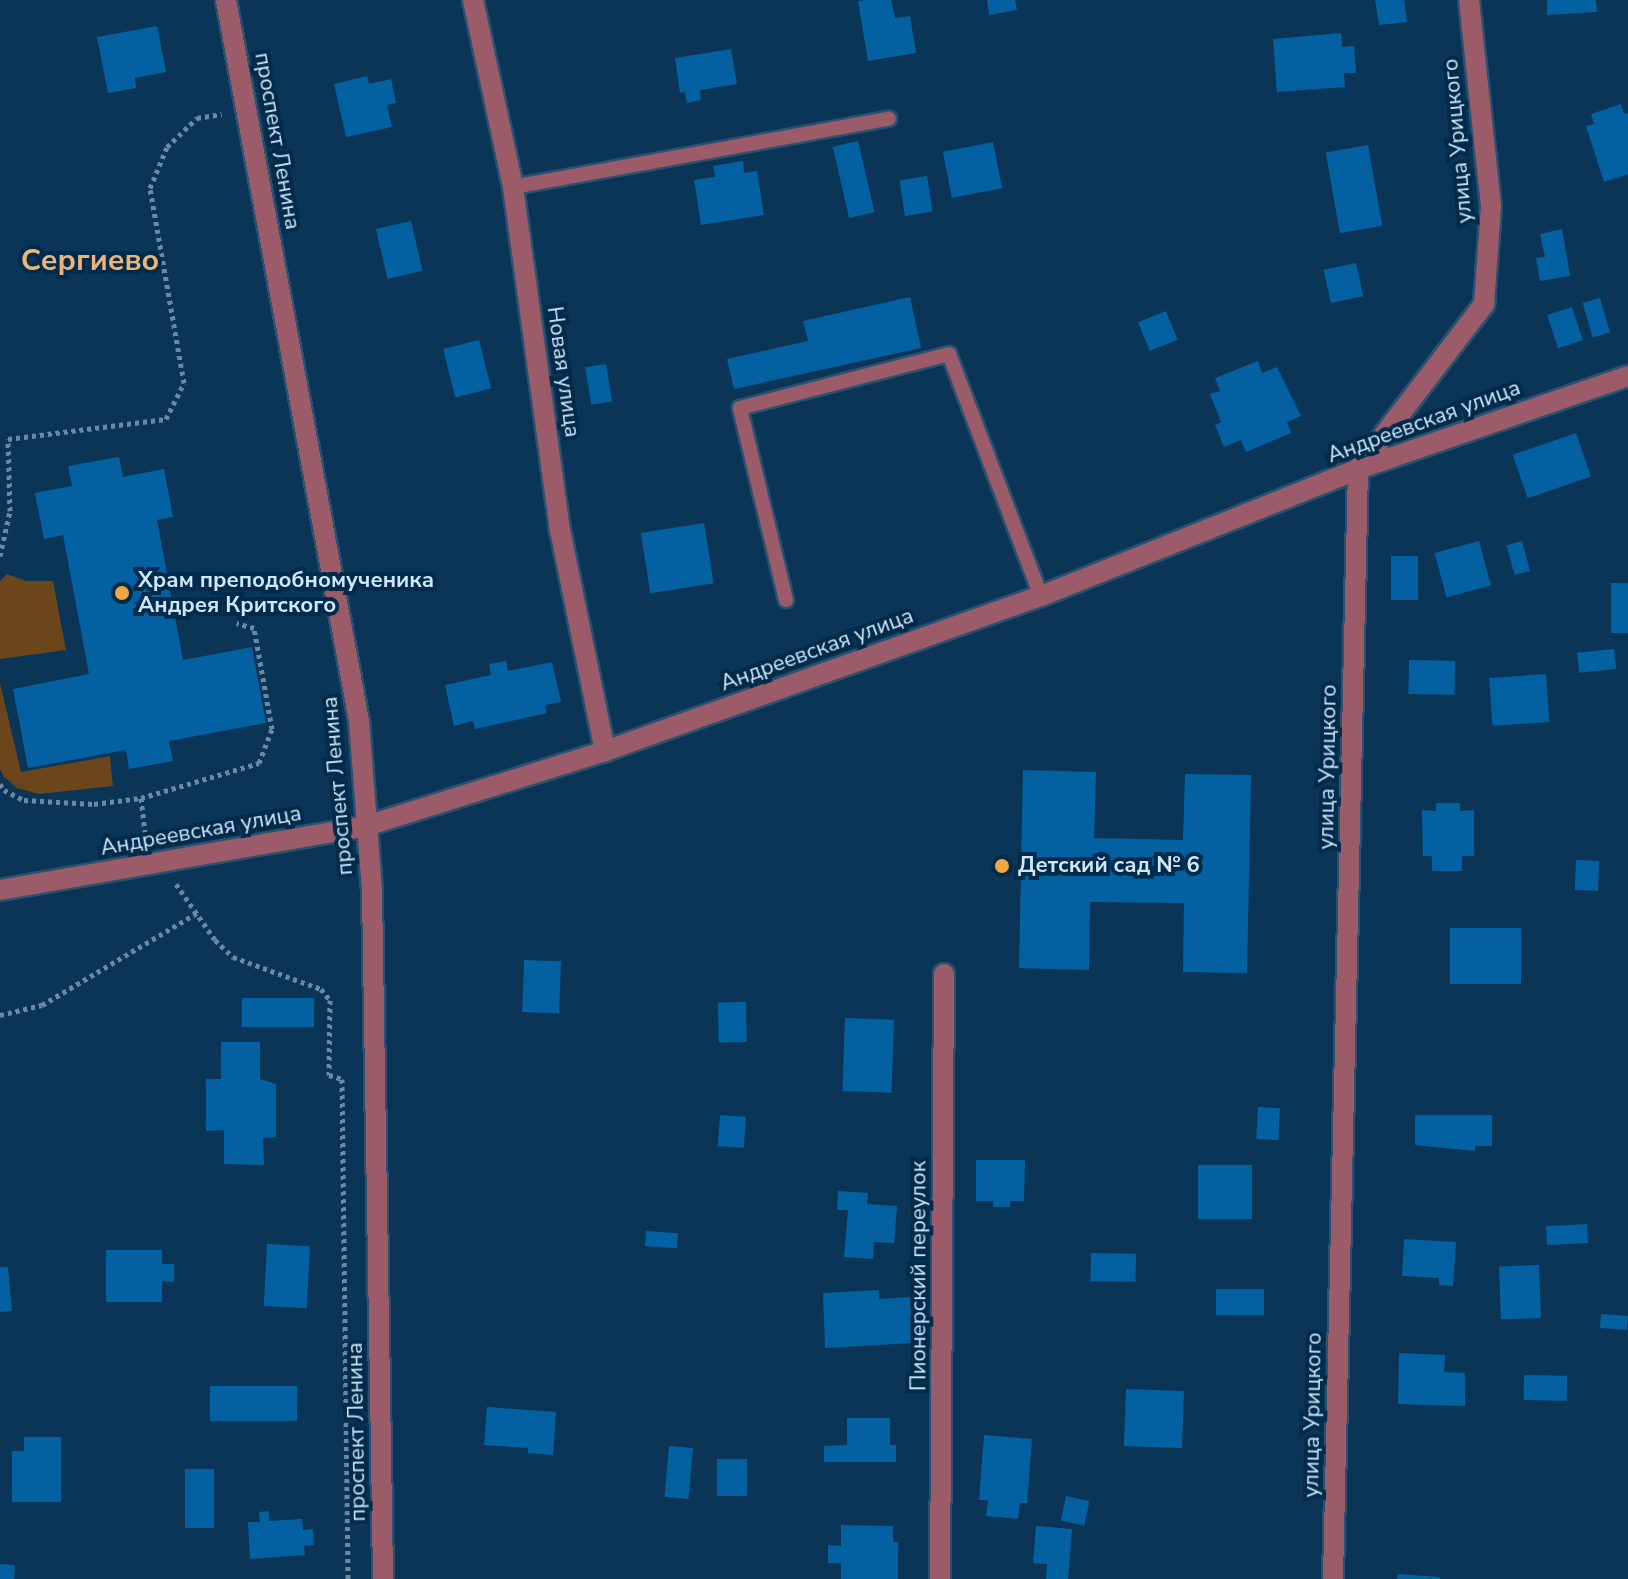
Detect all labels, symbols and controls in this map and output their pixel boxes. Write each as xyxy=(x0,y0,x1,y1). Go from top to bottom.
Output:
street label: проспект Ленина xyxy=(248,50,306,232)
street label: улица Урицкого xyxy=(1438,58,1478,224)
district label: Сергиево xyxy=(21,243,159,279)
street label: Новая улица xyxy=(541,305,585,439)
street label: Андреевская улица xyxy=(1324,375,1524,469)
place label: Храм преподобномученика Андрея Критского xyxy=(138,567,434,618)
marker: Храм преподобномученика Андрея Критского xyxy=(113,584,131,602)
street label: Андреевская улица xyxy=(717,603,917,697)
street label: улица Урицкого xyxy=(1313,684,1343,850)
street label: проспект Ленина xyxy=(317,696,359,876)
street label: Андреевская улица xyxy=(98,800,304,862)
place label: Детский сад № 6 xyxy=(1018,853,1200,879)
marker: Детский сад № 6 xyxy=(993,857,1011,875)
street label: Пионерский переулок xyxy=(906,1161,932,1391)
street label: улица Урицкого xyxy=(1298,1332,1328,1498)
street label: проспект Ленина xyxy=(342,1342,372,1522)

